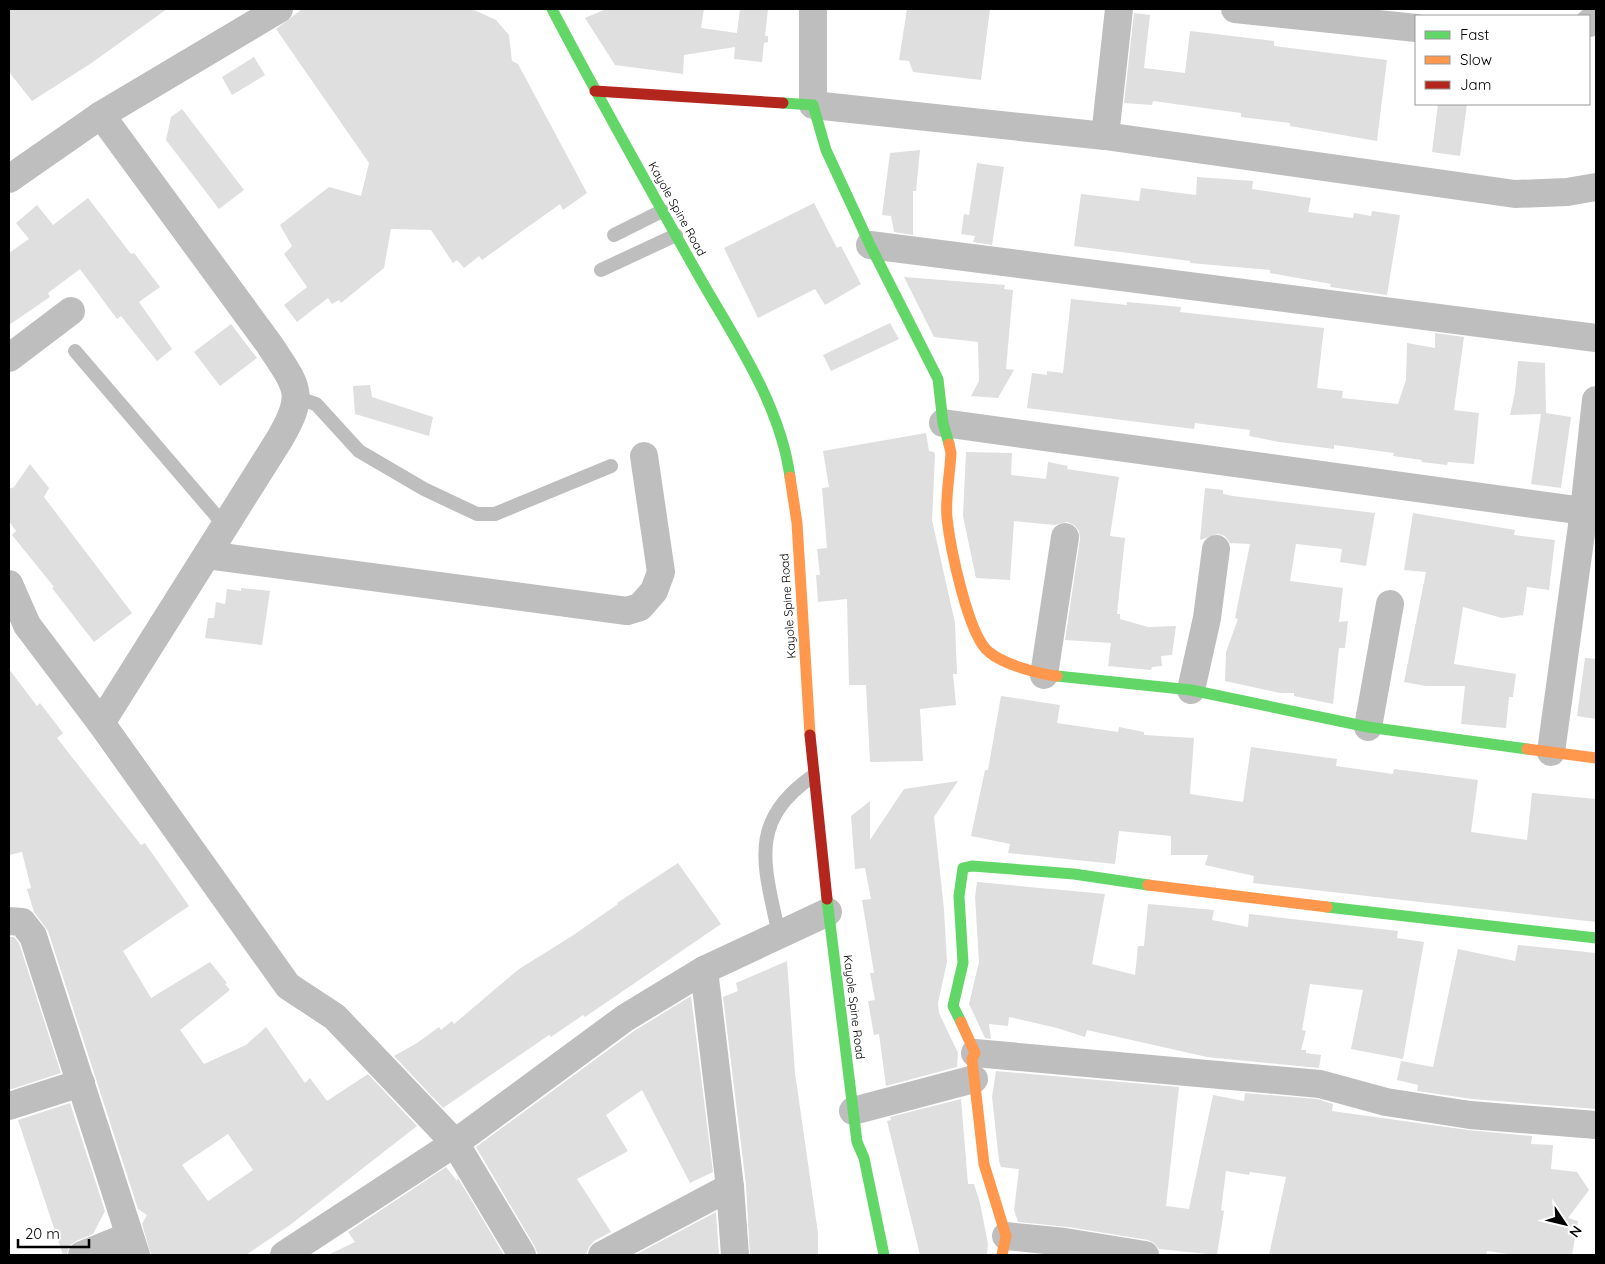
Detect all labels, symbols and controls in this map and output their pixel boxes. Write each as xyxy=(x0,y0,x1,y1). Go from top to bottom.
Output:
legend xyxy=(1415,15,1590,105)
text: Fast xyxy=(1460,25,1489,44)
text: Slow xyxy=(1460,50,1492,69)
text: Jam xyxy=(1460,75,1491,94)
street label: Kayole Spine Road xyxy=(645,159,710,258)
street label: Kayole Spine Road xyxy=(776,553,799,659)
street label: Kayole Spine Road xyxy=(841,954,868,1060)
north arrow xyxy=(1540,1199,1590,1249)
scale bar xyxy=(18,1216,89,1248)
text: N xyxy=(1565,1222,1586,1241)
text: 20 m xyxy=(25,1224,60,1243)

